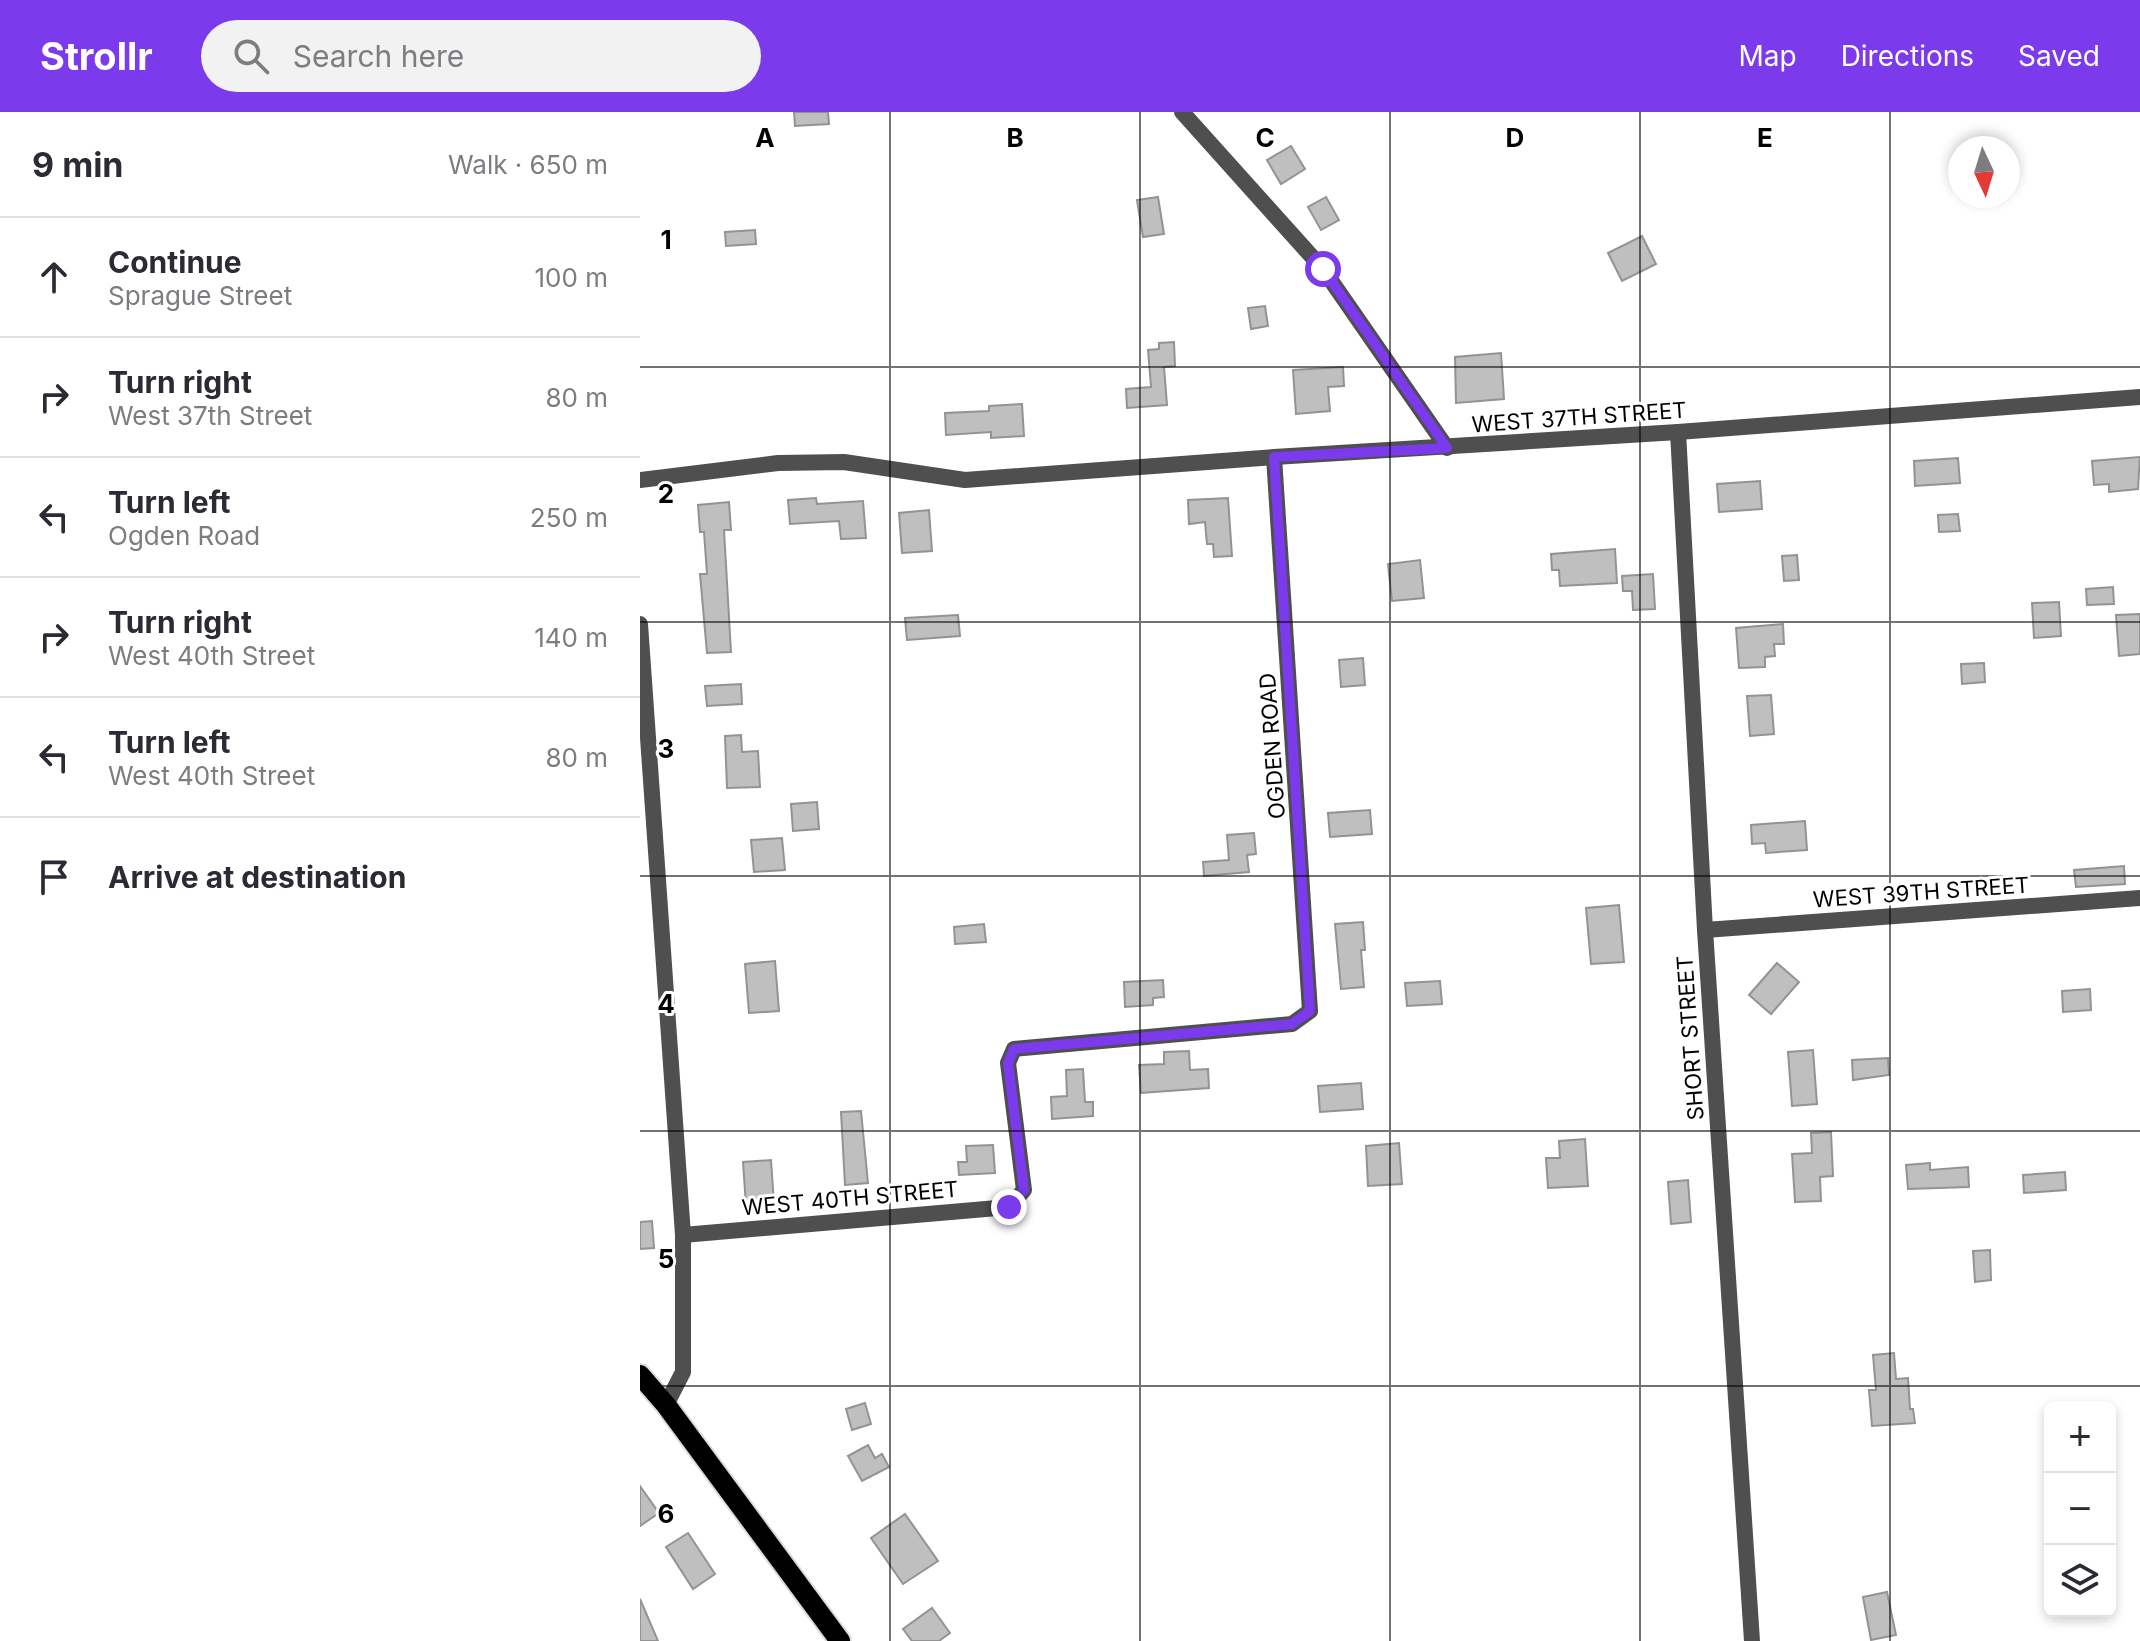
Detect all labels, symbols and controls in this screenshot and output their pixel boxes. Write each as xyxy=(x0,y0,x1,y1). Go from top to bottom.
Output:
search box xyxy=(201,20,761,92)
text: Strollr xyxy=(40,33,153,79)
icon: search xyxy=(229,34,273,78)
text: Search here xyxy=(293,38,464,74)
text: Map xyxy=(1738,39,1797,73)
text: Directions xyxy=(1841,39,1974,73)
text: Saved xyxy=(2018,39,2100,73)
text: A xyxy=(755,122,775,153)
text: B xyxy=(1006,122,1024,153)
text: C xyxy=(1255,122,1275,153)
text: D xyxy=(1506,122,1524,153)
text: E xyxy=(1757,122,1773,153)
north arrow xyxy=(1948,136,2020,208)
text: 9 min xyxy=(32,144,124,185)
text: Walk · 650 m xyxy=(448,149,608,180)
text: 1 xyxy=(660,224,672,255)
text: Continue xyxy=(108,244,242,280)
route start xyxy=(1305,251,1341,287)
icon: ahead xyxy=(32,255,76,299)
text: 100 m xyxy=(535,262,608,293)
text: Sprague Street xyxy=(108,280,292,311)
text: Turn right xyxy=(108,364,252,400)
icon: right xyxy=(32,375,76,419)
text: 80 m xyxy=(545,382,608,413)
street label: WEST 37TH STREET xyxy=(1471,397,1687,437)
text: West 37th Street xyxy=(108,400,312,431)
text: 2 xyxy=(658,478,674,509)
text: Turn left xyxy=(108,484,230,520)
icon: left xyxy=(32,495,76,539)
text: 250 m xyxy=(530,502,608,533)
text: Ogden Road xyxy=(108,520,260,551)
text: Turn right xyxy=(108,604,252,640)
icon: right xyxy=(32,615,76,659)
text: 140 m xyxy=(534,622,608,653)
text: West 40th Street xyxy=(108,640,315,671)
street label: OGDEN ROAD xyxy=(1254,672,1290,820)
text: Turn left xyxy=(108,724,230,760)
text: 3 xyxy=(658,733,674,764)
icon: left xyxy=(32,735,76,779)
text: 80 m xyxy=(545,742,608,773)
text: West 40th Street xyxy=(108,760,315,791)
icon: arrive xyxy=(32,855,76,899)
text: Arrive at destination xyxy=(108,859,406,895)
street label: WEST 39TH STREET xyxy=(1812,871,2030,913)
street label: SHORT STREET xyxy=(1671,955,1709,1121)
text: 4 xyxy=(657,988,675,1019)
street label: WEST 40TH STREET xyxy=(741,1176,959,1220)
route end xyxy=(991,1189,1027,1225)
text: 5 xyxy=(658,1243,674,1274)
map controls xyxy=(2044,1401,2116,1617)
button: + xyxy=(2044,1401,2116,1473)
button: − xyxy=(2044,1473,2116,1545)
text: 6 xyxy=(658,1498,674,1529)
button: layers xyxy=(2044,1545,2116,1617)

